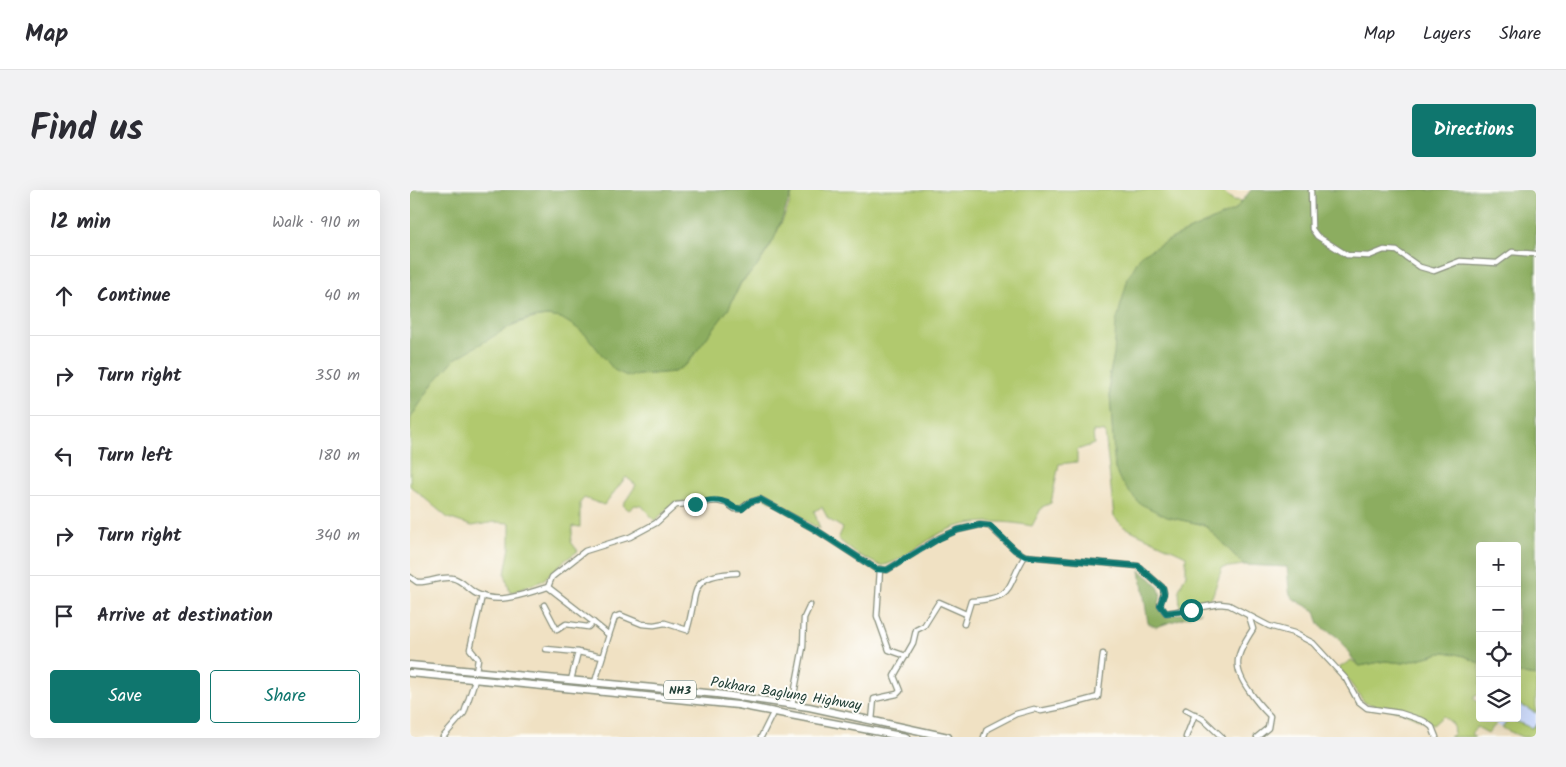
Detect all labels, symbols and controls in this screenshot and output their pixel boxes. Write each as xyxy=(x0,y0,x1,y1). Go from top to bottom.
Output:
text: Map xyxy=(25,15,68,54)
text: Map xyxy=(1364,20,1395,49)
text: Layers xyxy=(1423,20,1471,49)
text: Share xyxy=(1499,20,1541,49)
text: Find us xyxy=(30,102,143,158)
button: Directions xyxy=(1412,104,1536,157)
text: 12 min xyxy=(50,206,111,239)
text: Walk · 910 m xyxy=(272,210,360,235)
text: Continue xyxy=(97,281,170,311)
icon: ahead xyxy=(50,282,78,310)
text: 40 m xyxy=(324,283,360,308)
text: Turn right xyxy=(97,361,182,391)
icon: right xyxy=(50,362,78,390)
text: 350 m xyxy=(315,363,360,388)
text: Turn left xyxy=(97,441,172,471)
icon: left xyxy=(50,442,78,470)
text: 180 m xyxy=(318,443,360,468)
route end xyxy=(684,493,707,516)
text: Turn right xyxy=(97,521,182,551)
icon: right xyxy=(50,522,78,550)
text: 340 m xyxy=(315,523,360,548)
map controls xyxy=(1476,542,1521,722)
button: + xyxy=(1476,542,1521,587)
button: − xyxy=(1476,587,1521,632)
route start xyxy=(1180,599,1203,622)
text: Arrive at destination xyxy=(97,601,273,631)
icon: arrive xyxy=(50,602,78,630)
button: locate xyxy=(1476,632,1521,677)
button: Save xyxy=(50,670,200,723)
button: Share xyxy=(210,670,360,723)
street label: Pokhara Baglung Highway xyxy=(709,671,864,717)
button: layers xyxy=(1476,677,1521,722)
road number: NH3 xyxy=(664,680,696,700)

